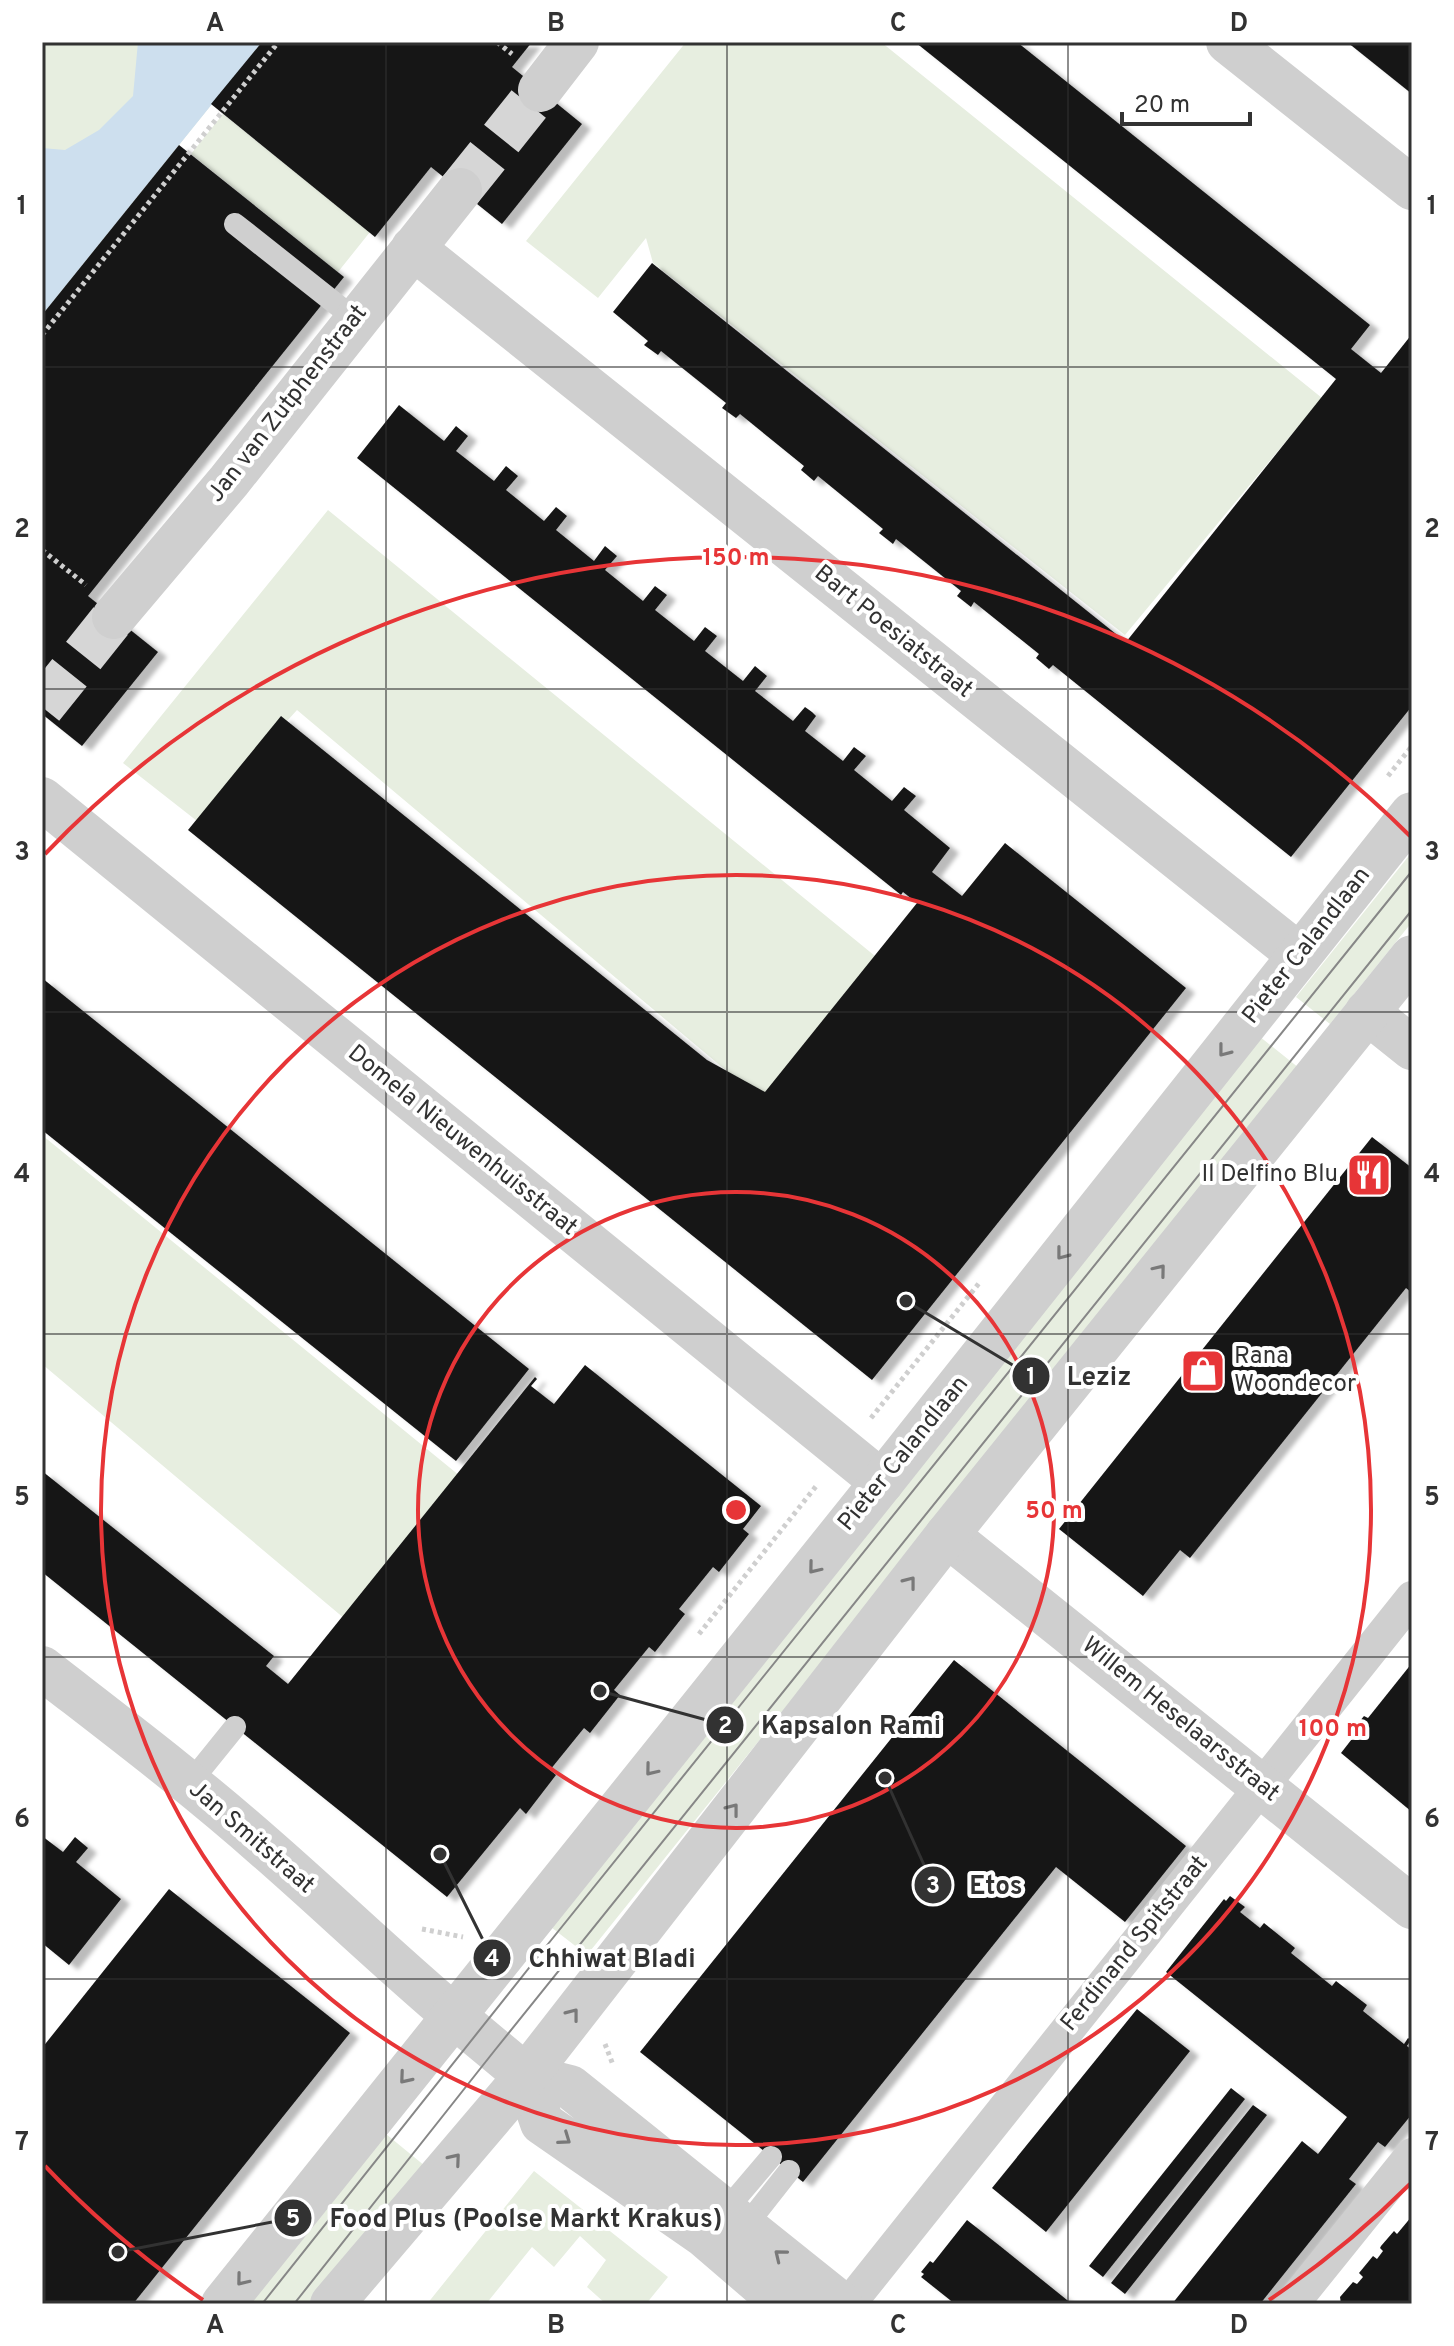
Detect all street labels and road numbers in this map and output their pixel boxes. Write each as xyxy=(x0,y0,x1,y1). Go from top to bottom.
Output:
street label: Jan van Zutphenstraat xyxy=(202,299,374,509)
street label: Bart Poesiatstraat xyxy=(808,559,978,705)
street label: Pieter Calandlaan xyxy=(1236,861,1378,1031)
street label: Domela Nieuwenhuisstraat xyxy=(341,1039,583,1243)
street label: Pieter Calandlaan xyxy=(832,1370,976,1538)
street label: Willem Heselaarsstraat xyxy=(1075,1631,1285,1809)
street label: Jan Smitstraat xyxy=(182,1775,320,1901)
street label: Ferdinand Spitstraat xyxy=(1055,1850,1215,2038)

